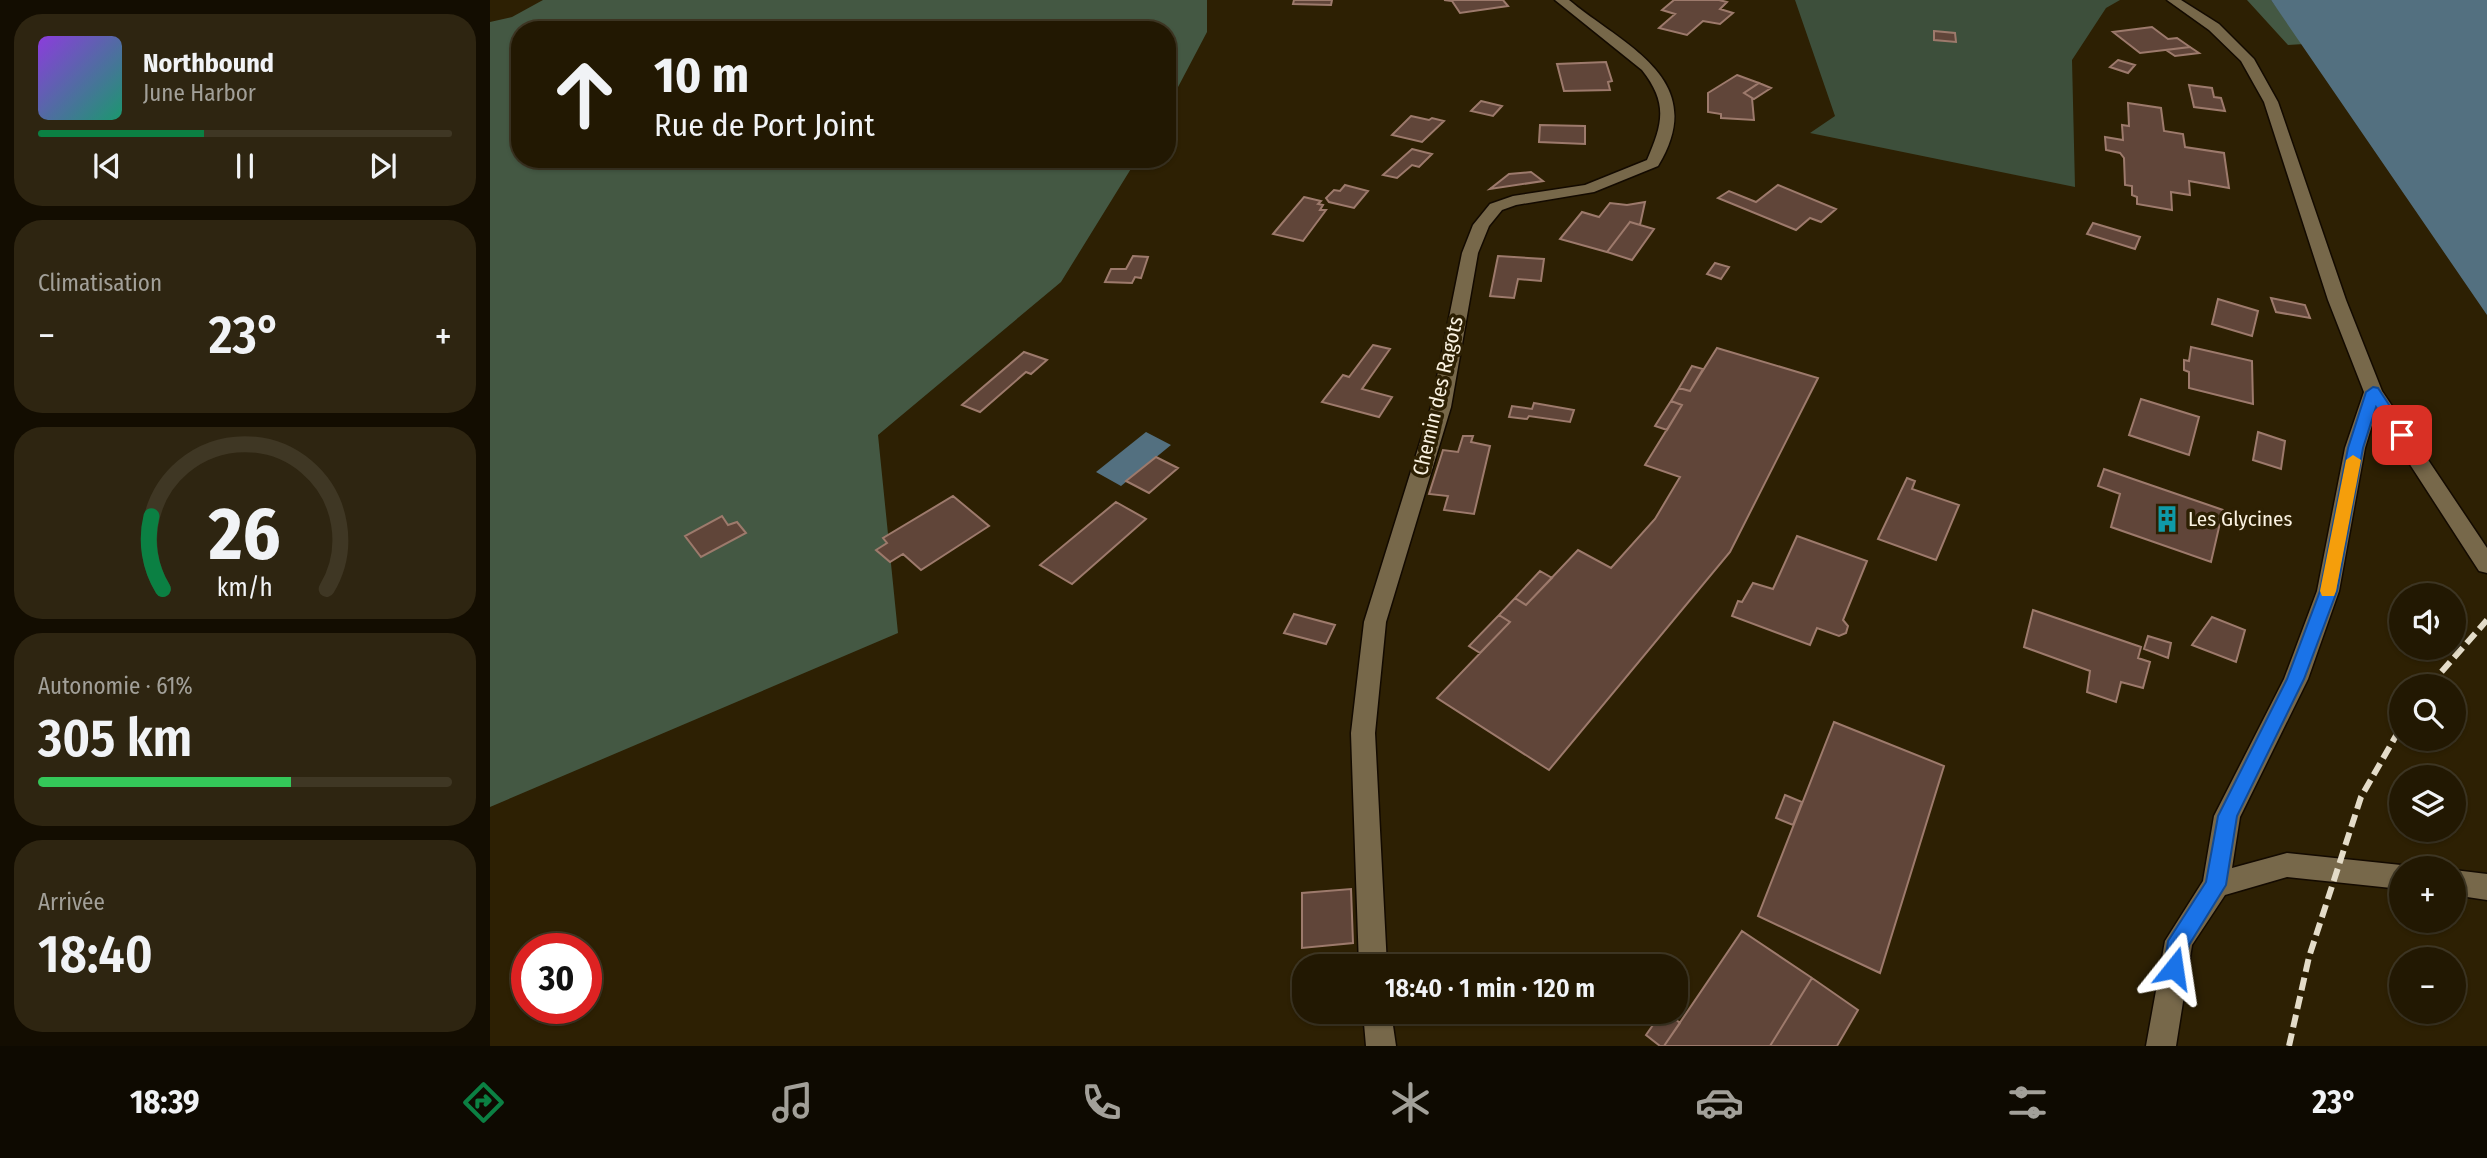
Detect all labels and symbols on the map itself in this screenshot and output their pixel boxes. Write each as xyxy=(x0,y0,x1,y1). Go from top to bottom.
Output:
street label: Chemin des Ragots xyxy=(1407,314,1469,478)
pin xyxy=(2372,405,2432,465)
building icon: Les Glycines xyxy=(2152,504,2182,534)
place label: Les Glycines xyxy=(2188,506,2292,532)
position arrow xyxy=(2137,931,2211,1005)
speed limit sign: 30 xyxy=(511,933,602,1024)

